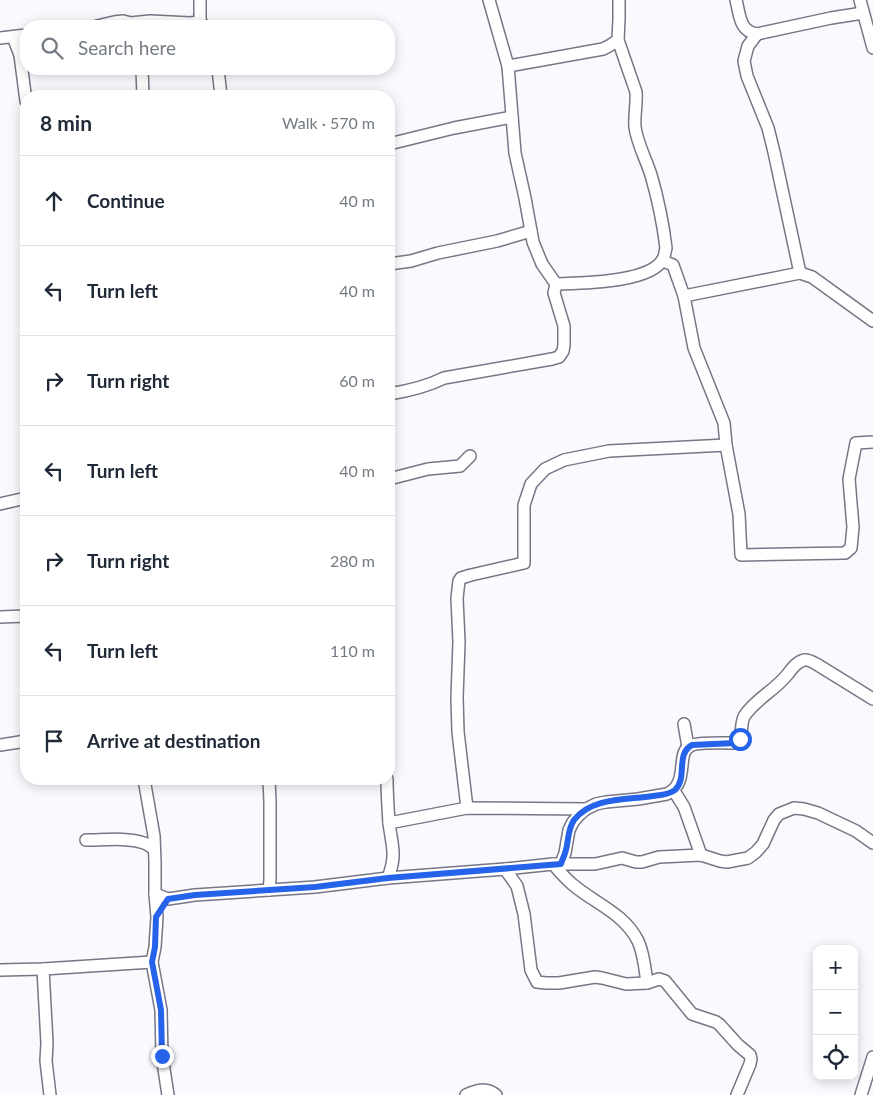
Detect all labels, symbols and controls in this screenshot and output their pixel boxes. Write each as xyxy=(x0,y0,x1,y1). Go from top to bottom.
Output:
search box xyxy=(20,20,395,75)
icon: search xyxy=(38,34,66,62)
text: Search here xyxy=(78,36,176,59)
text: 8 min xyxy=(40,110,92,135)
text: Walk · 570 m xyxy=(282,113,375,132)
icon: ahead xyxy=(40,187,68,215)
text: Continue xyxy=(87,189,165,212)
text: 40 m xyxy=(339,191,375,210)
icon: left xyxy=(40,277,68,305)
text: Turn left xyxy=(87,279,158,302)
text: 40 m xyxy=(339,281,375,300)
icon: right xyxy=(40,367,68,395)
text: Turn right xyxy=(87,369,169,392)
text: 60 m xyxy=(339,371,375,390)
icon: left xyxy=(40,457,68,485)
text: Turn left xyxy=(87,459,158,482)
text: 40 m xyxy=(339,461,375,480)
icon: right xyxy=(40,547,68,575)
text: Turn right xyxy=(87,549,169,572)
text: 280 m xyxy=(330,551,375,570)
icon: left xyxy=(40,637,68,665)
text: Turn left xyxy=(87,639,158,662)
text: 110 m xyxy=(330,641,375,660)
icon: arrive xyxy=(40,727,68,755)
route start xyxy=(729,728,752,751)
text: Arrive at destination xyxy=(87,729,260,752)
map controls xyxy=(813,945,858,1080)
button: + xyxy=(813,945,858,990)
button: − xyxy=(813,990,858,1035)
button: locate xyxy=(813,1035,858,1080)
route end xyxy=(151,1045,174,1068)

